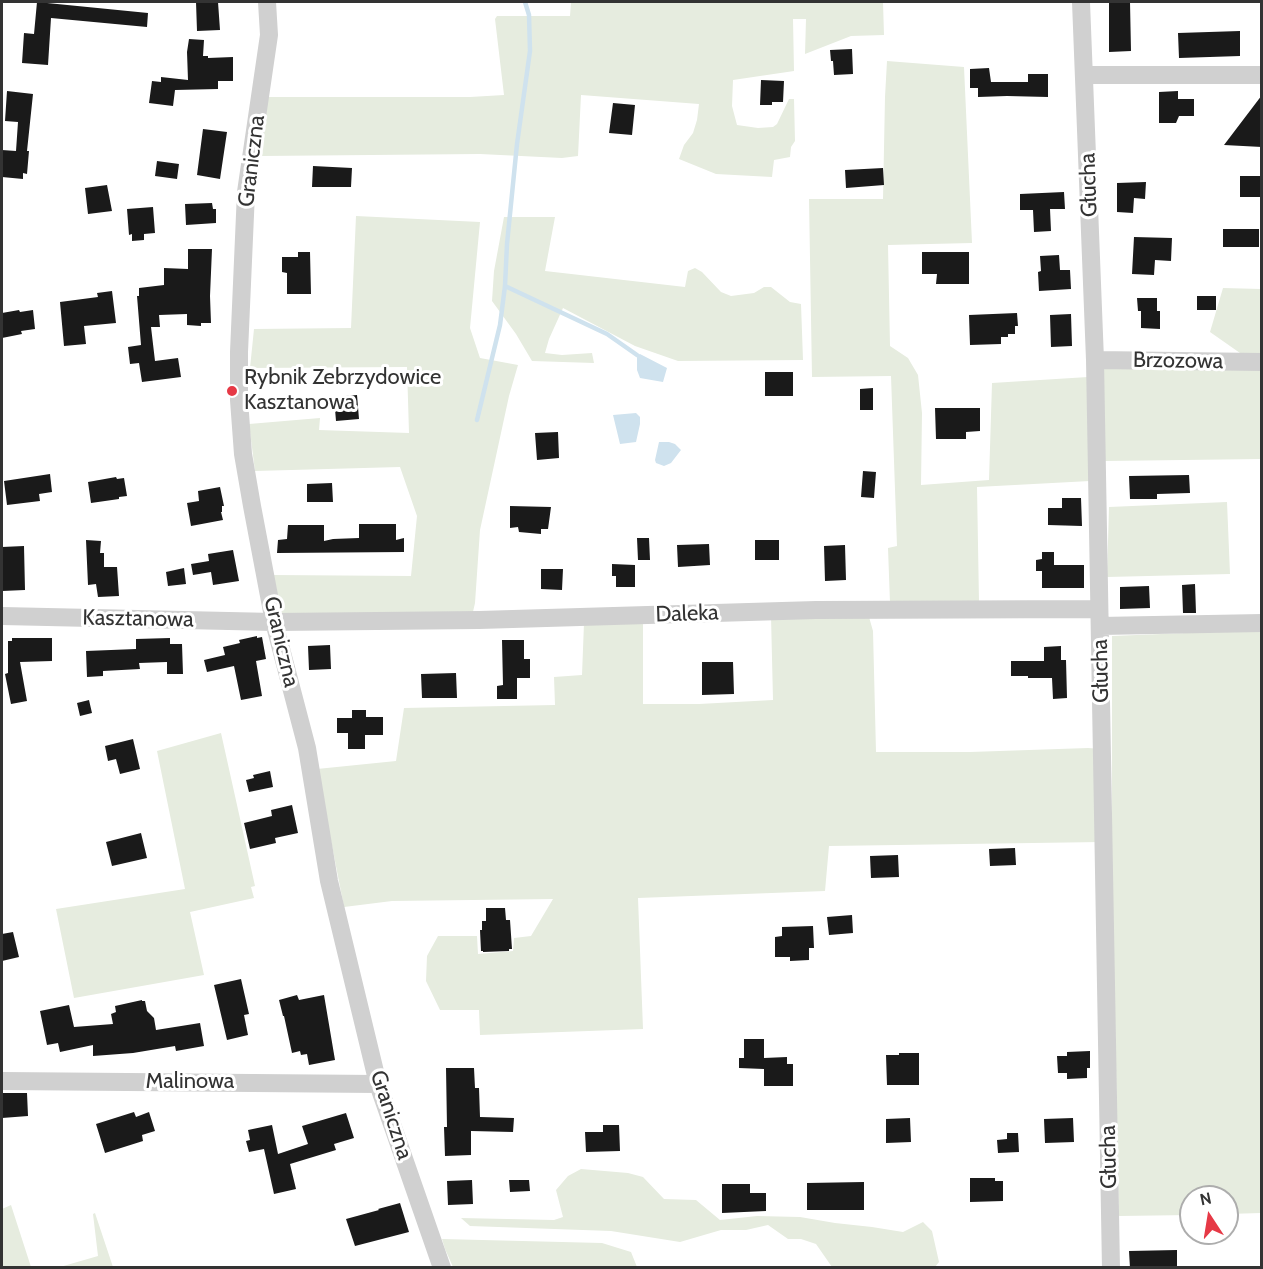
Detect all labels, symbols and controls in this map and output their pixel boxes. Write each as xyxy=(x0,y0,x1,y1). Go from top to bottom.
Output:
street label: Graniczna xyxy=(233,114,271,208)
street label: Głucha xyxy=(1075,153,1103,217)
street label: Brzozowa xyxy=(1133,347,1223,375)
place label: Rybnik Zebrzydowice Kasztanowa xyxy=(244,365,441,416)
marker: Rybnik Zebrzydowice Kasztanowa xyxy=(225,384,239,398)
street label: Graniczna xyxy=(258,594,304,690)
street label: Daleka xyxy=(655,600,719,628)
street label: Kasztanowa xyxy=(82,605,194,633)
street label: Głucha xyxy=(1087,639,1115,703)
street label: Graniczna xyxy=(364,1067,418,1163)
street label: Malinowa xyxy=(146,1069,234,1095)
street label: Głucha xyxy=(1095,1125,1123,1189)
north arrow xyxy=(1179,1185,1239,1245)
text: N xyxy=(1198,1188,1213,1209)

